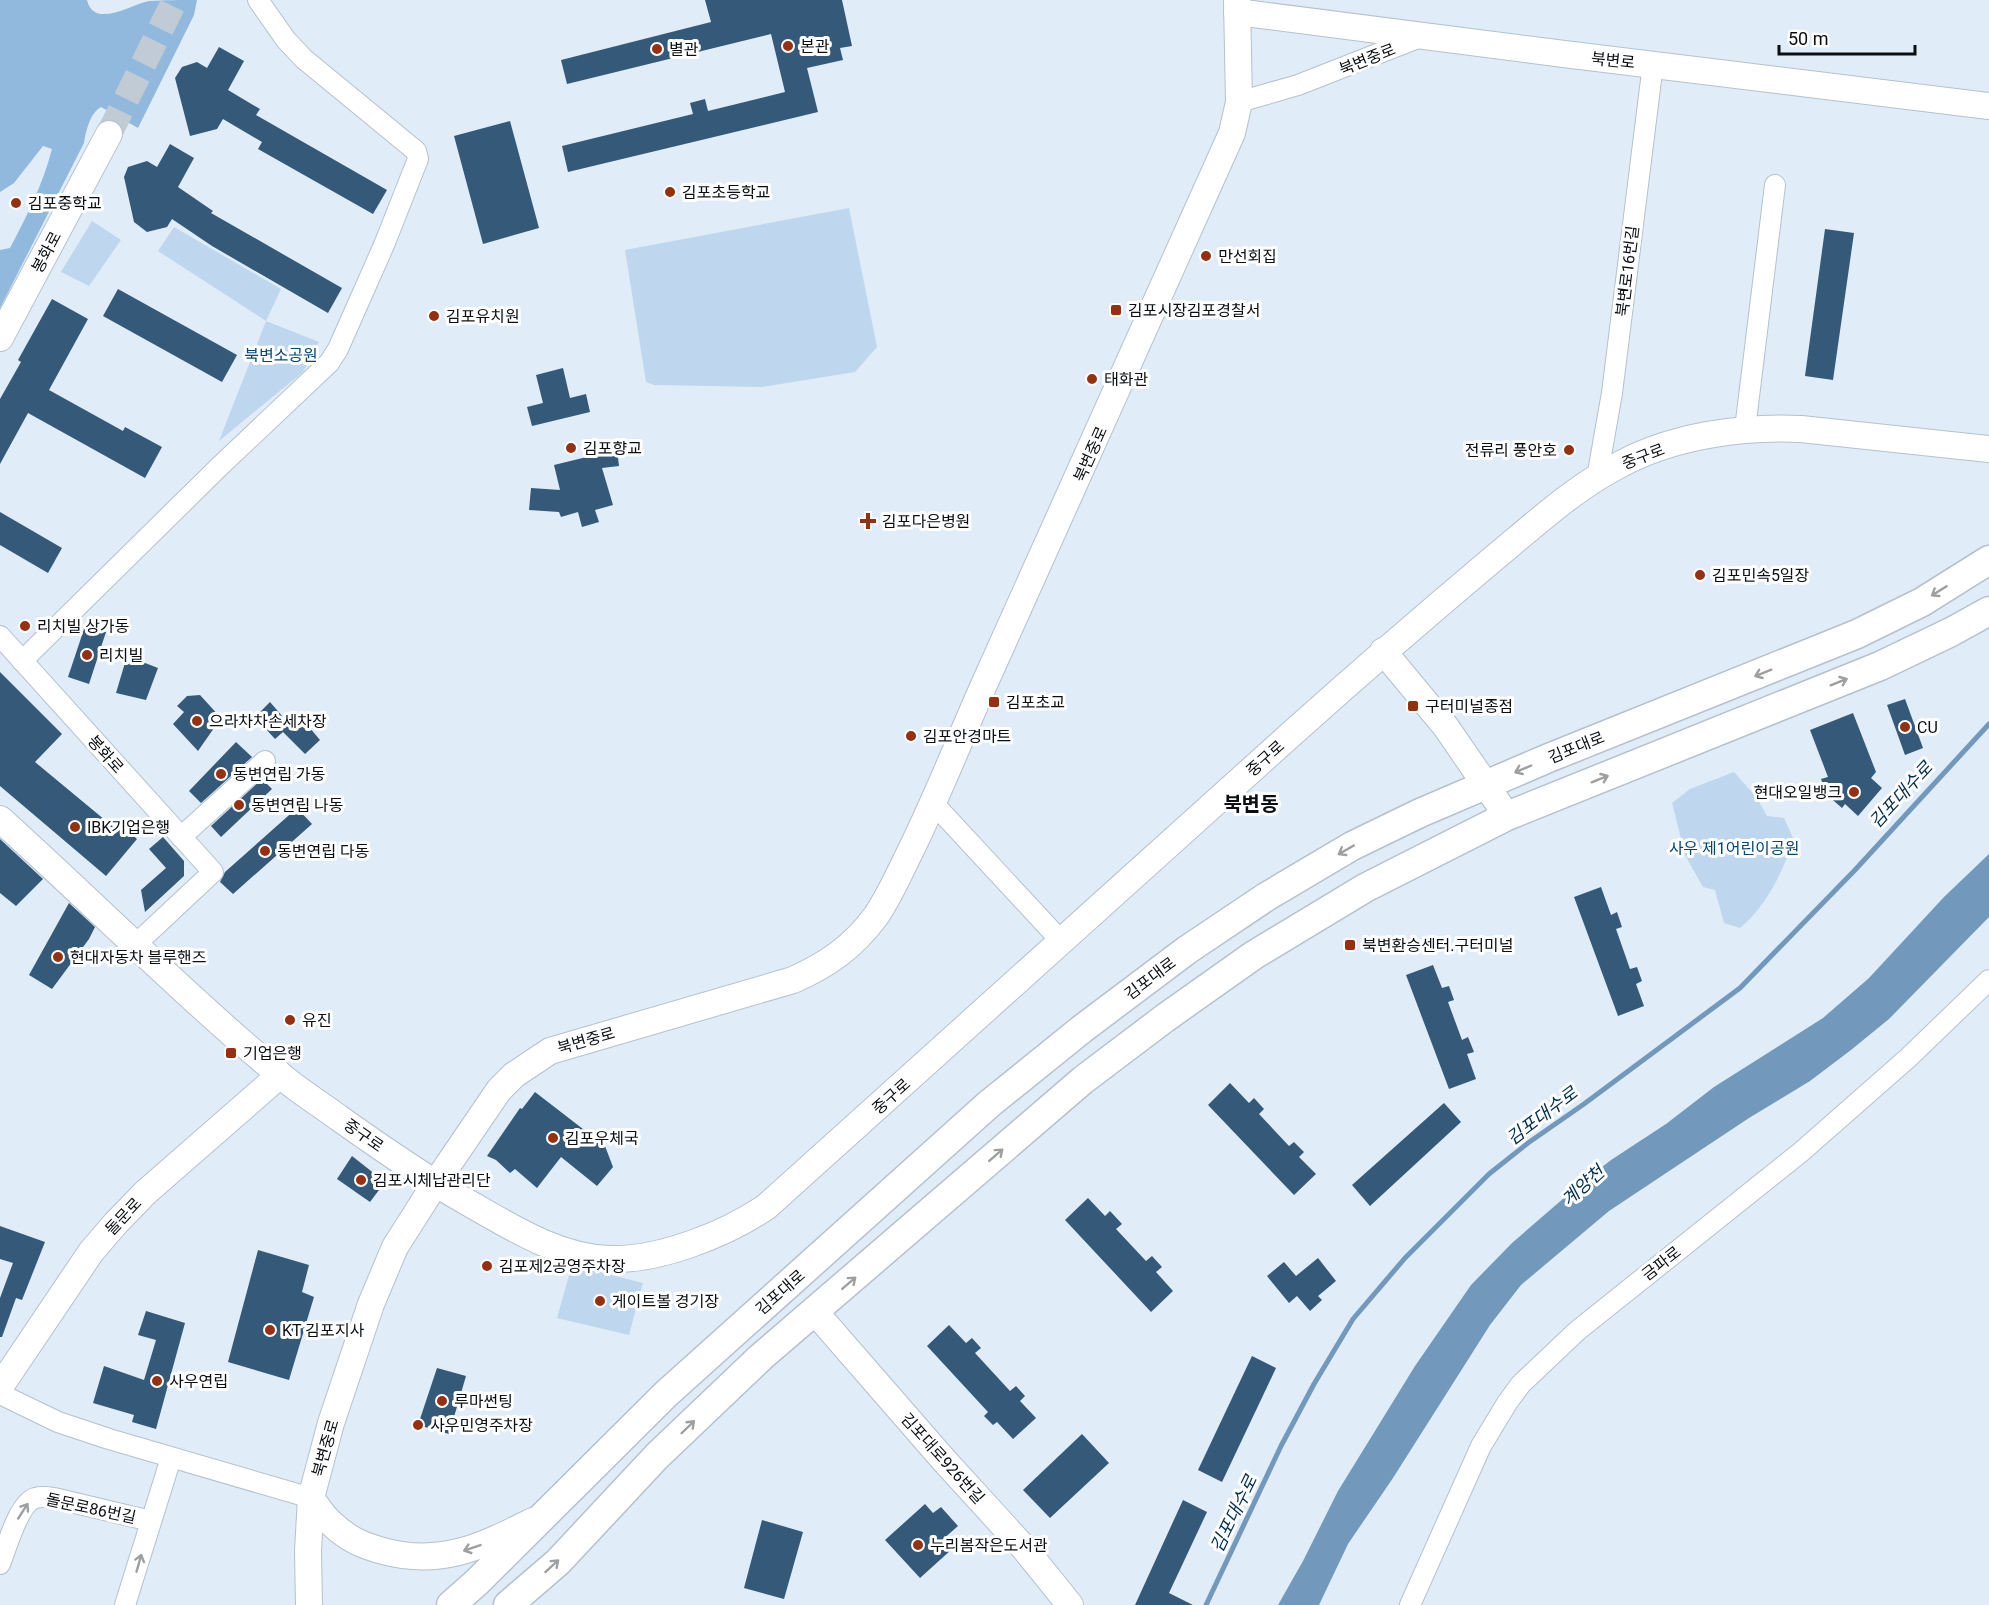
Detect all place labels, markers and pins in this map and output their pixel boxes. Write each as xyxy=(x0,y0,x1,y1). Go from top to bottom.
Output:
place label: 본관 xyxy=(800,37,830,56)
marker: 본관 xyxy=(781,39,795,53)
place label: 별관 xyxy=(669,40,699,59)
marker: 별관 xyxy=(650,42,664,56)
place label: 김포초등학교 xyxy=(682,183,770,202)
marker: 김포초등학교 xyxy=(663,185,677,199)
place label: 김포중학교 xyxy=(28,194,102,213)
marker: 김포중학교 xyxy=(9,196,23,210)
place label: 만선회집 xyxy=(1218,247,1277,266)
marker: 만선회집 xyxy=(1199,249,1213,263)
place label: 김포시장김포경찰서 xyxy=(1128,301,1260,320)
marker: 김포시장김포경찰서 xyxy=(1109,303,1123,317)
place label: 김포유치원 xyxy=(446,307,520,326)
marker: 김포유치원 xyxy=(427,309,441,323)
place label: 태화관 xyxy=(1104,370,1148,389)
marker: 태화관 xyxy=(1085,372,1099,386)
place label: 김포향교 xyxy=(583,439,642,458)
marker: 김포향교 xyxy=(564,441,578,455)
place label: 전류리 풍안호 xyxy=(1465,441,1557,460)
marker: 전류리 풍안호 xyxy=(1562,443,1576,457)
marker: 김포다은병원 xyxy=(859,512,877,530)
place label: 김포다은병원 xyxy=(882,512,970,531)
place label: 김포민속5일장 xyxy=(1712,566,1810,585)
marker: 김포민속5일장 xyxy=(1693,568,1707,582)
place label: 리치빌 상가동 xyxy=(37,617,130,636)
marker: 리치빌 상가동 xyxy=(18,619,32,633)
place label: 리치빌 xyxy=(99,646,143,665)
marker: 리치빌 xyxy=(80,648,94,662)
place label: 김포초교 xyxy=(1006,693,1065,712)
marker: 김포초교 xyxy=(987,695,1001,709)
place label: 구터미널종점 xyxy=(1425,697,1513,716)
marker: 구터미널종점 xyxy=(1406,699,1420,713)
place label: 으라차차손세차장 xyxy=(209,712,327,731)
marker: 으라차차손세차장 xyxy=(190,714,204,728)
place label: CU xyxy=(1917,718,1938,737)
marker: CU xyxy=(1898,720,1912,734)
place label: 김포안경마트 xyxy=(923,727,1011,746)
marker: 김포안경마트 xyxy=(904,729,918,743)
place label: 동변연립 가동 xyxy=(233,765,326,784)
marker: 동변연립 가동 xyxy=(214,767,228,781)
place label: 현대오일뱅크 xyxy=(1754,783,1842,802)
marker: 현대오일뱅크 xyxy=(1847,785,1861,799)
place label: 동변연립 나동 xyxy=(251,796,344,815)
marker: 동변연립 나동 xyxy=(232,798,246,812)
place label: IBK기업은행 xyxy=(87,818,170,837)
marker: IBK기업은행 xyxy=(68,820,82,834)
place label: 동변연립 다동 xyxy=(277,842,370,861)
marker: 동변연립 다동 xyxy=(258,844,272,858)
place label: 북변환승센터.구터미널 xyxy=(1362,936,1513,955)
marker: 북변환승센터.구터미널 xyxy=(1343,938,1357,952)
place label: 현대자동차 블루핸즈 xyxy=(70,948,206,967)
marker: 현대자동차 블루핸즈 xyxy=(51,950,65,964)
place label: 유진 xyxy=(302,1011,331,1030)
marker: 유진 xyxy=(283,1013,297,1027)
place label: 기업은행 xyxy=(243,1044,302,1063)
marker: 기업은행 xyxy=(224,1046,238,1060)
place label: 김포우체국 xyxy=(565,1129,639,1148)
marker: 김포우체국 xyxy=(546,1131,560,1145)
place label: 김포시체납관리단 xyxy=(373,1171,491,1190)
marker: 김포시체납관리단 xyxy=(354,1173,368,1187)
place label: 김포제2공영주차장 xyxy=(499,1257,626,1276)
marker: 김포제2공영주차장 xyxy=(480,1259,494,1273)
place label: 게이트볼 경기장 xyxy=(612,1292,719,1311)
marker: 게이트볼 경기장 xyxy=(593,1294,607,1308)
place label: KT 김포지사 xyxy=(282,1321,364,1340)
marker: KT 김포지사 xyxy=(263,1323,277,1337)
place label: 사우연립 xyxy=(169,1372,228,1391)
marker: 사우연립 xyxy=(150,1374,164,1388)
place label: 루마썬팅 xyxy=(454,1392,513,1411)
marker: 루마썬팅 xyxy=(435,1394,449,1408)
place label: 사우민영주차장 xyxy=(430,1416,533,1435)
marker: 사우민영주차장 xyxy=(411,1418,425,1432)
place label: 누리봄작은도서관 xyxy=(930,1536,1048,1555)
marker: 누리봄작은도서관 xyxy=(911,1538,925,1552)

